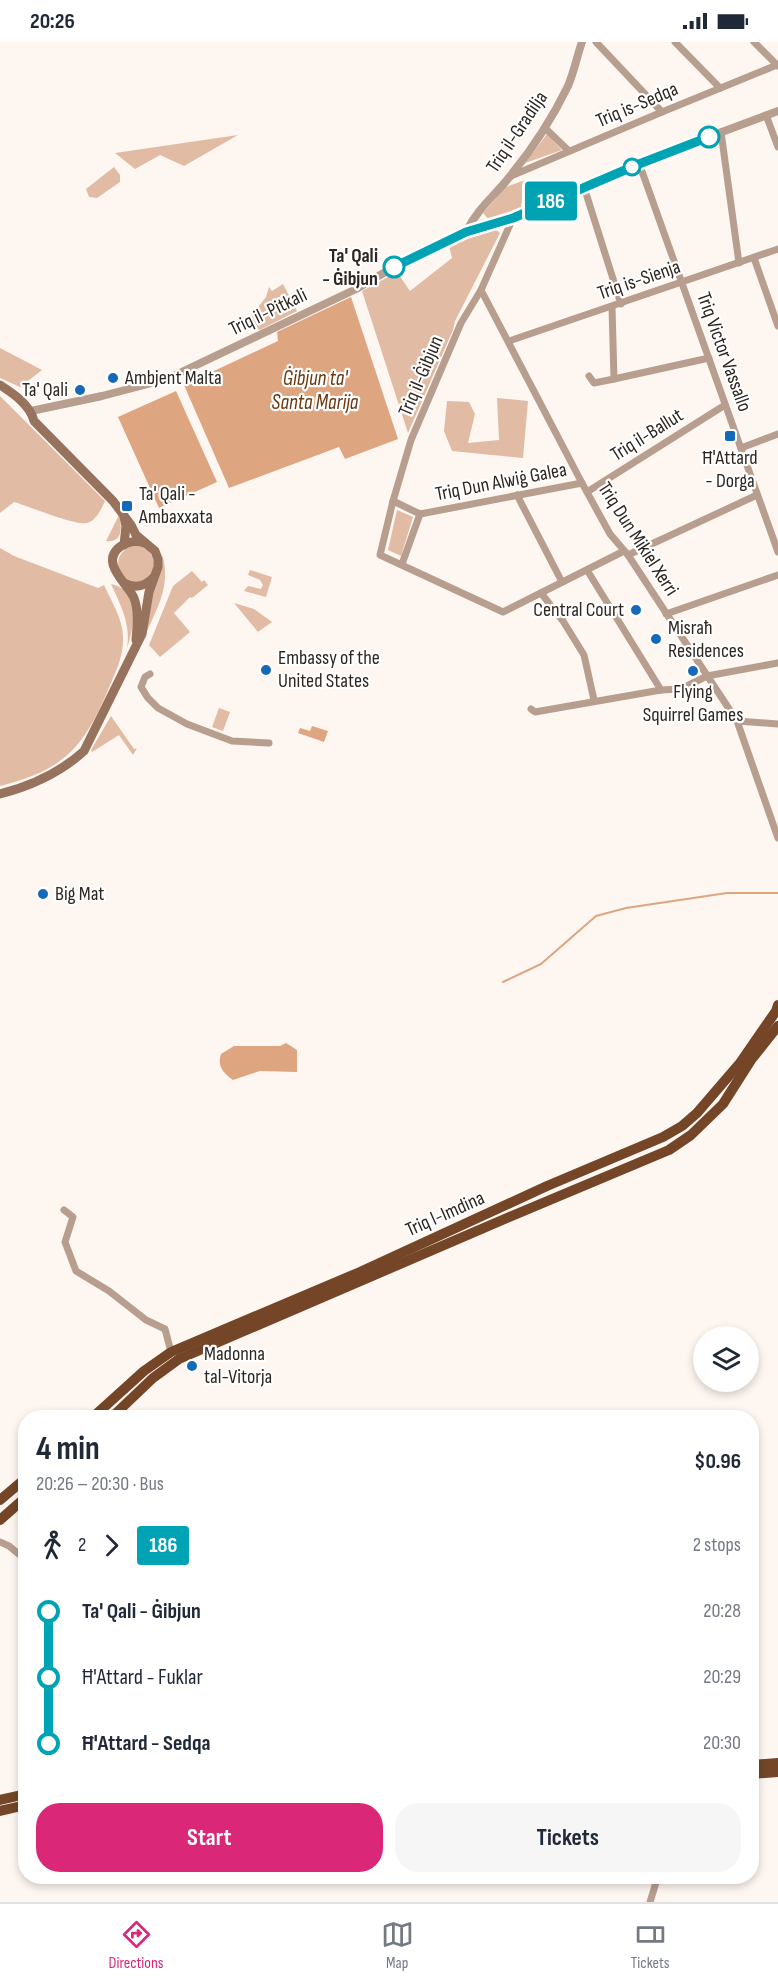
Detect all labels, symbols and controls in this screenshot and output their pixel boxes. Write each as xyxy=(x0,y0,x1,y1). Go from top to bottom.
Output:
text: 20:26 xyxy=(30,8,75,35)
street label: Triq is-Sedqa xyxy=(592,77,682,133)
street label: Triq il-Gradilja xyxy=(481,87,553,177)
unlabelled marker xyxy=(698,126,720,148)
unlabelled marker xyxy=(623,158,641,176)
line badge: 186 xyxy=(516,182,586,220)
text: 186 xyxy=(537,189,565,214)
place label: Ta' Qali - Ġibjun xyxy=(322,244,378,291)
street label: Triq is-Sienja xyxy=(595,255,683,305)
marker: Ta' Qali - Ġibjun xyxy=(383,256,405,278)
street label: Triq il-Pitkali xyxy=(225,283,311,341)
street label: Triq Victor Vassallo xyxy=(691,289,757,415)
street label: Triq il-Ġibjun xyxy=(393,332,449,420)
place label: Ambjent Malta xyxy=(124,366,222,390)
water label: Ġibjun ta' Santa Marija xyxy=(272,366,359,415)
marker: Ambjent Malta xyxy=(106,371,120,385)
place label: Ta' Qali xyxy=(22,378,68,402)
marker: Ta' Qali xyxy=(73,383,87,397)
street label: Triq il-Ballut xyxy=(606,403,688,467)
marker: Ħ'Attard - Dorga xyxy=(723,429,737,443)
place label: Ħ'Attard - Dorga xyxy=(702,446,758,493)
street label: Triq Dun Alwiġ Galea xyxy=(433,458,569,506)
street label: Triq Dun Mikiel Xerri xyxy=(592,478,684,600)
place label: Ta' Qali - Ambaxxata xyxy=(138,482,213,529)
marker: Ta' Qali - Ambaxxata xyxy=(120,499,134,513)
place label: Central Court xyxy=(533,598,624,622)
marker: Central Court xyxy=(629,603,643,617)
place label: Misraħ Residences xyxy=(668,616,744,663)
marker: Misraħ Residences xyxy=(649,632,663,646)
place label: Embassy of the United States xyxy=(278,646,380,693)
marker: Embassy of the United States xyxy=(259,663,273,677)
marker: Flying Squirrel Games xyxy=(686,664,700,678)
place label: Flying Squirrel Games xyxy=(643,680,743,727)
place label: Big Mat xyxy=(55,882,104,906)
marker: Big Mat xyxy=(36,887,50,901)
street label: Triq l-Imdina xyxy=(402,1186,488,1242)
map controls xyxy=(693,1326,759,1392)
button: layers xyxy=(693,1326,759,1392)
place label: Madonna tal-Vitorja xyxy=(204,1342,272,1389)
marker: Madonna tal-Vitorja xyxy=(185,1359,199,1373)
text: 4 min xyxy=(36,1429,100,1469)
text: $0.96 xyxy=(694,1448,741,1475)
text: 20:26 – 20:30 · Bus xyxy=(36,1472,164,1496)
icon: walk xyxy=(36,1529,69,1562)
icon: forward xyxy=(95,1529,128,1562)
text: 2 xyxy=(78,1533,86,1557)
text: 186 xyxy=(149,1533,177,1558)
text: 2 stops xyxy=(693,1533,741,1557)
text: Ta' Qali - Ġibjun xyxy=(82,1598,201,1625)
text: 20:28 xyxy=(703,1599,741,1623)
text: Ħ'Attard - Fuklar xyxy=(82,1664,203,1691)
text: 20:29 xyxy=(703,1665,741,1689)
text: Ħ'Attard - Sedqa xyxy=(82,1730,210,1757)
text: 20:30 xyxy=(703,1731,741,1755)
button: Start xyxy=(36,1803,383,1872)
button: Tickets xyxy=(395,1803,741,1872)
tab: Directions xyxy=(109,1918,164,1973)
tab: Map xyxy=(381,1918,414,1973)
tab: Tickets xyxy=(631,1918,669,1973)

